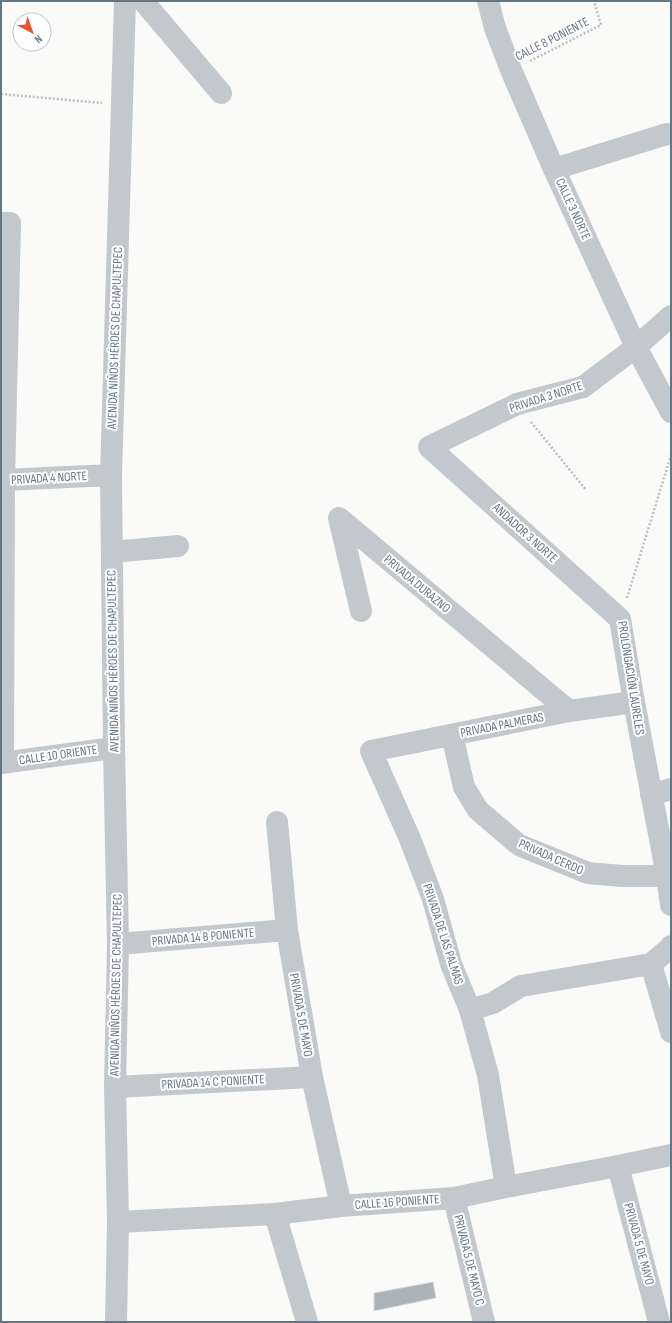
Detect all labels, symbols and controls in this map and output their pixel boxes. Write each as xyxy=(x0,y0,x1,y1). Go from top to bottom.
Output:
north arrow xyxy=(12,12,52,52)
street label: CALLE 8 PONIENTE xyxy=(513,14,591,64)
text: N xyxy=(32,32,45,46)
street label: CALLE 3 NORTE xyxy=(552,176,594,242)
street label: AVENIDA NIÑOS HÉROES DE CHAPULTEPEC xyxy=(104,247,126,430)
street label: PRIVADA 3 NORTE xyxy=(507,378,585,416)
street label: PRIVADA 4 NORTE xyxy=(11,468,87,488)
street label: ANDADOR 3 NORTE xyxy=(488,499,561,566)
street label: PRIVADA DURAZNO xyxy=(380,552,454,616)
street label: AVENIDA NIÑOS HÉROES DE CHAPULTEPEC xyxy=(103,570,123,753)
street label: PROLONGACIÓN LAURELES xyxy=(614,620,648,737)
street label: PRIVADA PALMERAS xyxy=(459,709,546,741)
street label: CALLE 10 ORIENTE xyxy=(18,742,98,768)
street label: PRIVADA CERDO xyxy=(516,836,586,878)
street label: PRIVADA DE LAS PALMAS xyxy=(419,881,467,987)
street label: AVENIDA NIÑOS HÉROES DE CHAPULTEPEC xyxy=(106,894,126,1077)
street label: PRIVADA 14 B PONIENTE xyxy=(151,925,255,949)
street label: PRIVADA 5 DE MAYO xyxy=(286,972,316,1058)
street label: PRIVADA 14 C PONIENTE xyxy=(161,1071,265,1093)
street label: CALLE 16 PONIENTE xyxy=(354,1191,440,1213)
street label: PRIVADA 5 DE MAYO xyxy=(620,1201,658,1287)
street label: PRIVADA 5 DE MAYO C xyxy=(450,1213,488,1307)

